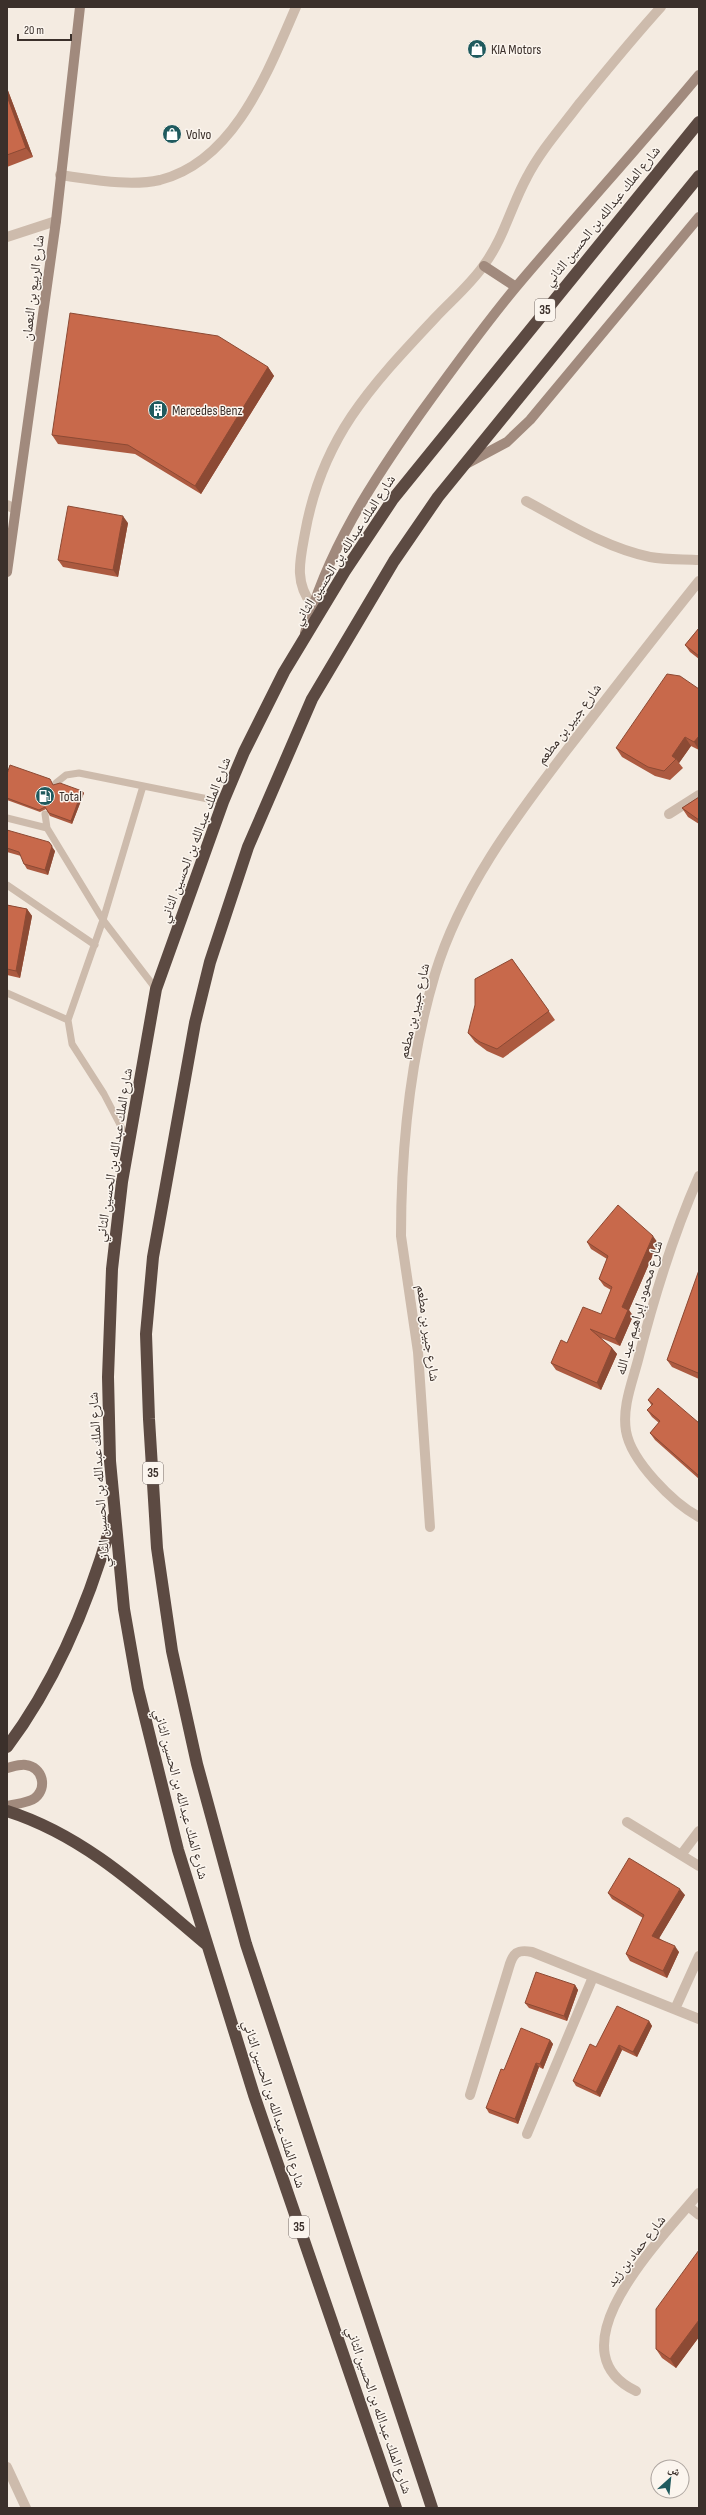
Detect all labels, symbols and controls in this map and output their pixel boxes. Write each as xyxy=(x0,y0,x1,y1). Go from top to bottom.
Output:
scale bar xyxy=(18,16,71,42)
text: 20 m xyxy=(24,23,44,38)
shop icon: KIA Motors xyxy=(466,38,488,60)
place label: KIA Motors xyxy=(491,41,541,58)
shop icon: Volvo xyxy=(161,123,183,145)
place label: Volvo xyxy=(186,126,212,143)
street label: شارع الملك عبدالله بن الحسين الثاني xyxy=(540,142,666,291)
street label: شارع الربيع بن النعمان xyxy=(18,234,49,342)
road number: 35 xyxy=(535,299,555,321)
building icon: Mercedes Benz xyxy=(147,399,169,421)
place label: Mercedes Benz xyxy=(172,402,243,419)
street label: شارع الملك عبدالله بن الحسين الثاني xyxy=(289,472,401,630)
street label: شارع جبير بن مطعم xyxy=(533,680,606,769)
street label: شارع الملك عبدالله بن الحسين الثاني xyxy=(156,755,237,926)
fuel station icon: Total xyxy=(34,785,56,807)
place label: Total xyxy=(59,788,82,805)
street label: شارع جبير بن مطعم xyxy=(395,962,434,1061)
street label: شارع الملك عبدالله بن الحسين الثاني xyxy=(92,1067,139,1244)
street label: شارع محمود إبراهيم عبد الله xyxy=(612,1239,667,1377)
street label: شارع جبير بن مطعم xyxy=(412,1284,443,1383)
street label: شارع الملك عبدالله بن الحسين الثاني xyxy=(84,1391,116,1568)
road number: 35 xyxy=(143,1462,163,1484)
street label: شارع الملك عبدالله بن الحسين الثاني xyxy=(148,1707,212,1882)
street label: شارع الملك عبدالله بن الحسين الثاني xyxy=(236,2018,309,2191)
street label: شارع حماد بن زيد xyxy=(603,2212,670,2291)
road number: 35 xyxy=(289,2216,309,2238)
street label: شارع الملك عبدالله بن الحسين الثاني xyxy=(340,2324,416,2497)
north arrow xyxy=(650,2459,690,2499)
text: ش xyxy=(666,2462,683,2480)

